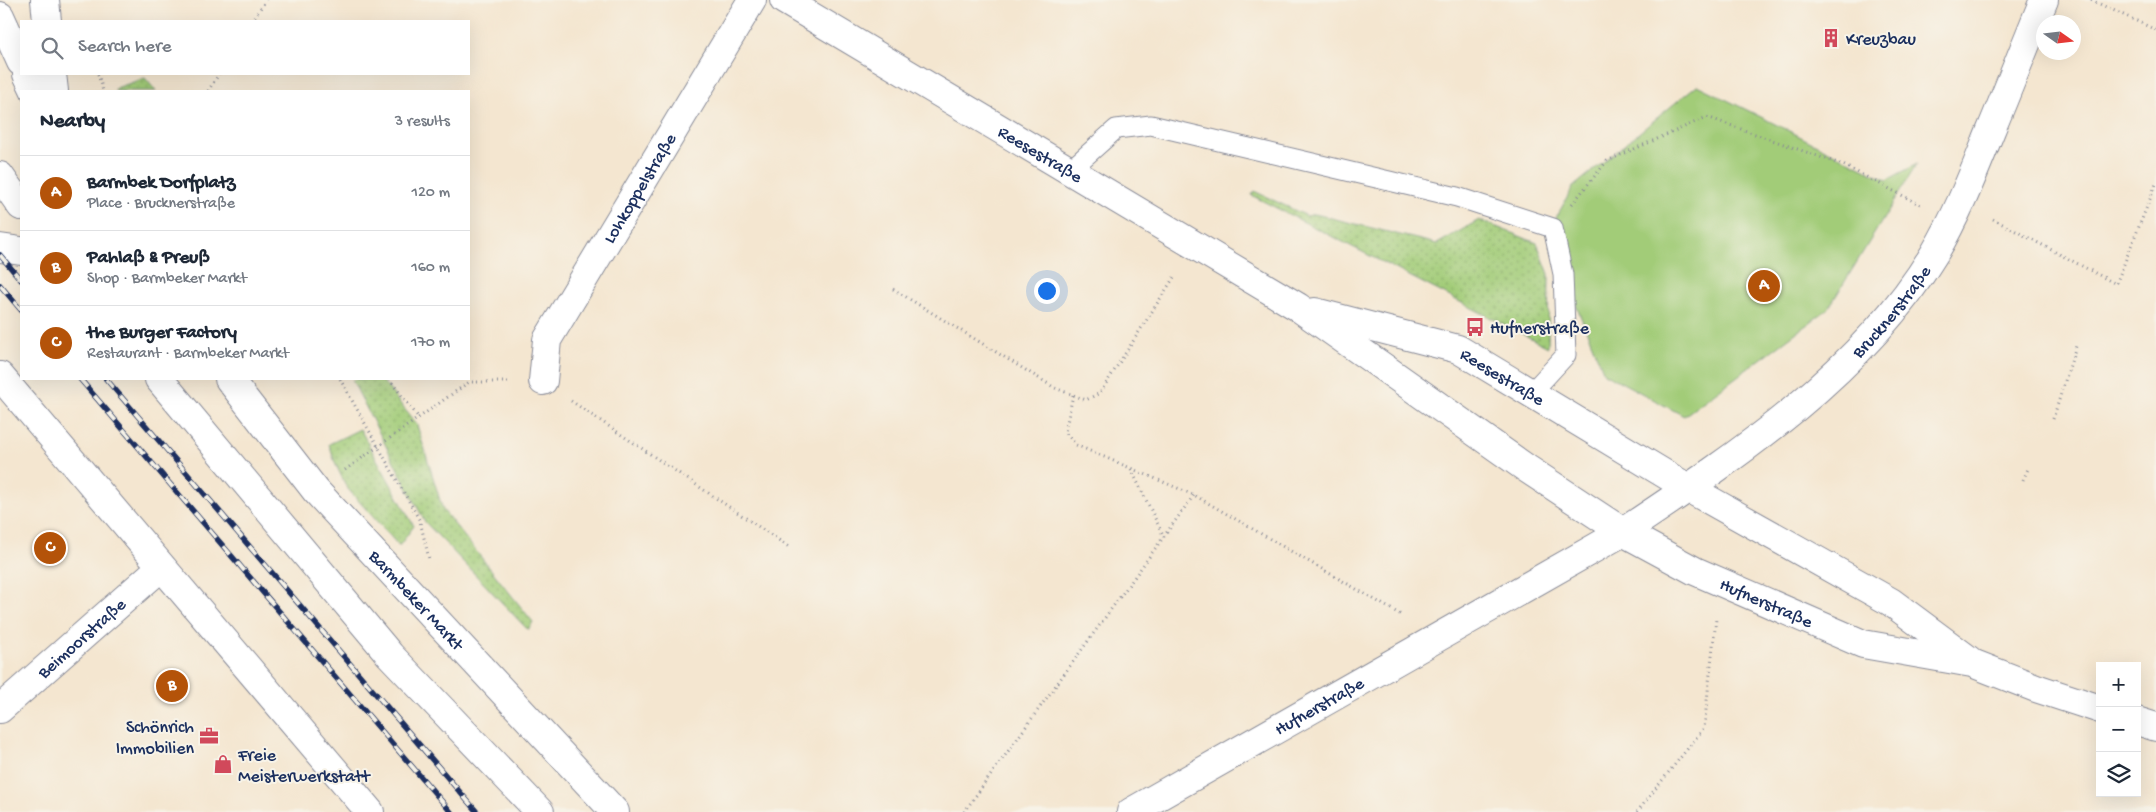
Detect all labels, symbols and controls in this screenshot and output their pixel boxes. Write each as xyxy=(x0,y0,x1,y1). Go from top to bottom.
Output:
north arrow xyxy=(2036,15,2081,60)
search box xyxy=(20,20,470,75)
building icon: Kreuzbau xyxy=(1820,27,1842,49)
place label: Kreuzbau xyxy=(1846,30,1916,51)
icon: search xyxy=(38,34,66,62)
text: Search here xyxy=(78,36,172,59)
text: Nearby xyxy=(40,110,105,135)
text: 3 results xyxy=(395,113,450,132)
street label: Reesestraße xyxy=(993,122,1086,189)
street label: Lohkoppelstraße xyxy=(600,130,682,248)
text: Barmbek Dorfplatz xyxy=(87,172,235,195)
text: A xyxy=(51,184,61,203)
text: 120 m xyxy=(411,184,450,203)
text: Place · Brucknerstraße xyxy=(87,195,235,214)
text: Pahlaß & Preuß xyxy=(87,247,210,270)
text: B xyxy=(52,259,60,278)
text: 160 m xyxy=(411,259,450,278)
street label: Brucknerstraße xyxy=(1848,262,1937,364)
pin: A xyxy=(1748,267,1780,305)
text: Shop · Barmbeker Markt xyxy=(87,270,247,289)
your location xyxy=(1034,278,1060,304)
bus stop icon: Hufnerstraße xyxy=(1464,316,1486,338)
place label: Hufnerstraße xyxy=(1490,319,1590,340)
text: the Burger Factory xyxy=(87,322,237,345)
text: C xyxy=(52,334,60,353)
text: 170 m xyxy=(411,334,450,353)
text: Restaurant · Barmbeker Markt xyxy=(87,345,289,364)
street label: Reesestraße xyxy=(1456,345,1548,412)
pin: C xyxy=(34,529,66,567)
street label: Barmbeker Markt xyxy=(363,546,468,657)
street label: Hufnerstraße xyxy=(1716,575,1816,634)
street label: Beimoorstraße xyxy=(33,594,132,685)
map controls xyxy=(2096,662,2141,797)
button: + xyxy=(2096,662,2141,707)
pin: B xyxy=(156,667,188,705)
street label: Hufnerstraße xyxy=(1272,673,1369,741)
button: − xyxy=(2096,707,2141,752)
place label: Schönrich Immobilien xyxy=(116,718,194,760)
office icon: Schönrich Immobilien xyxy=(198,725,220,747)
place label: Freie Meisterwerkstatt xyxy=(237,746,371,788)
button: layers xyxy=(2096,752,2141,797)
shop icon: Freie Meisterwerkstatt xyxy=(212,753,234,775)

